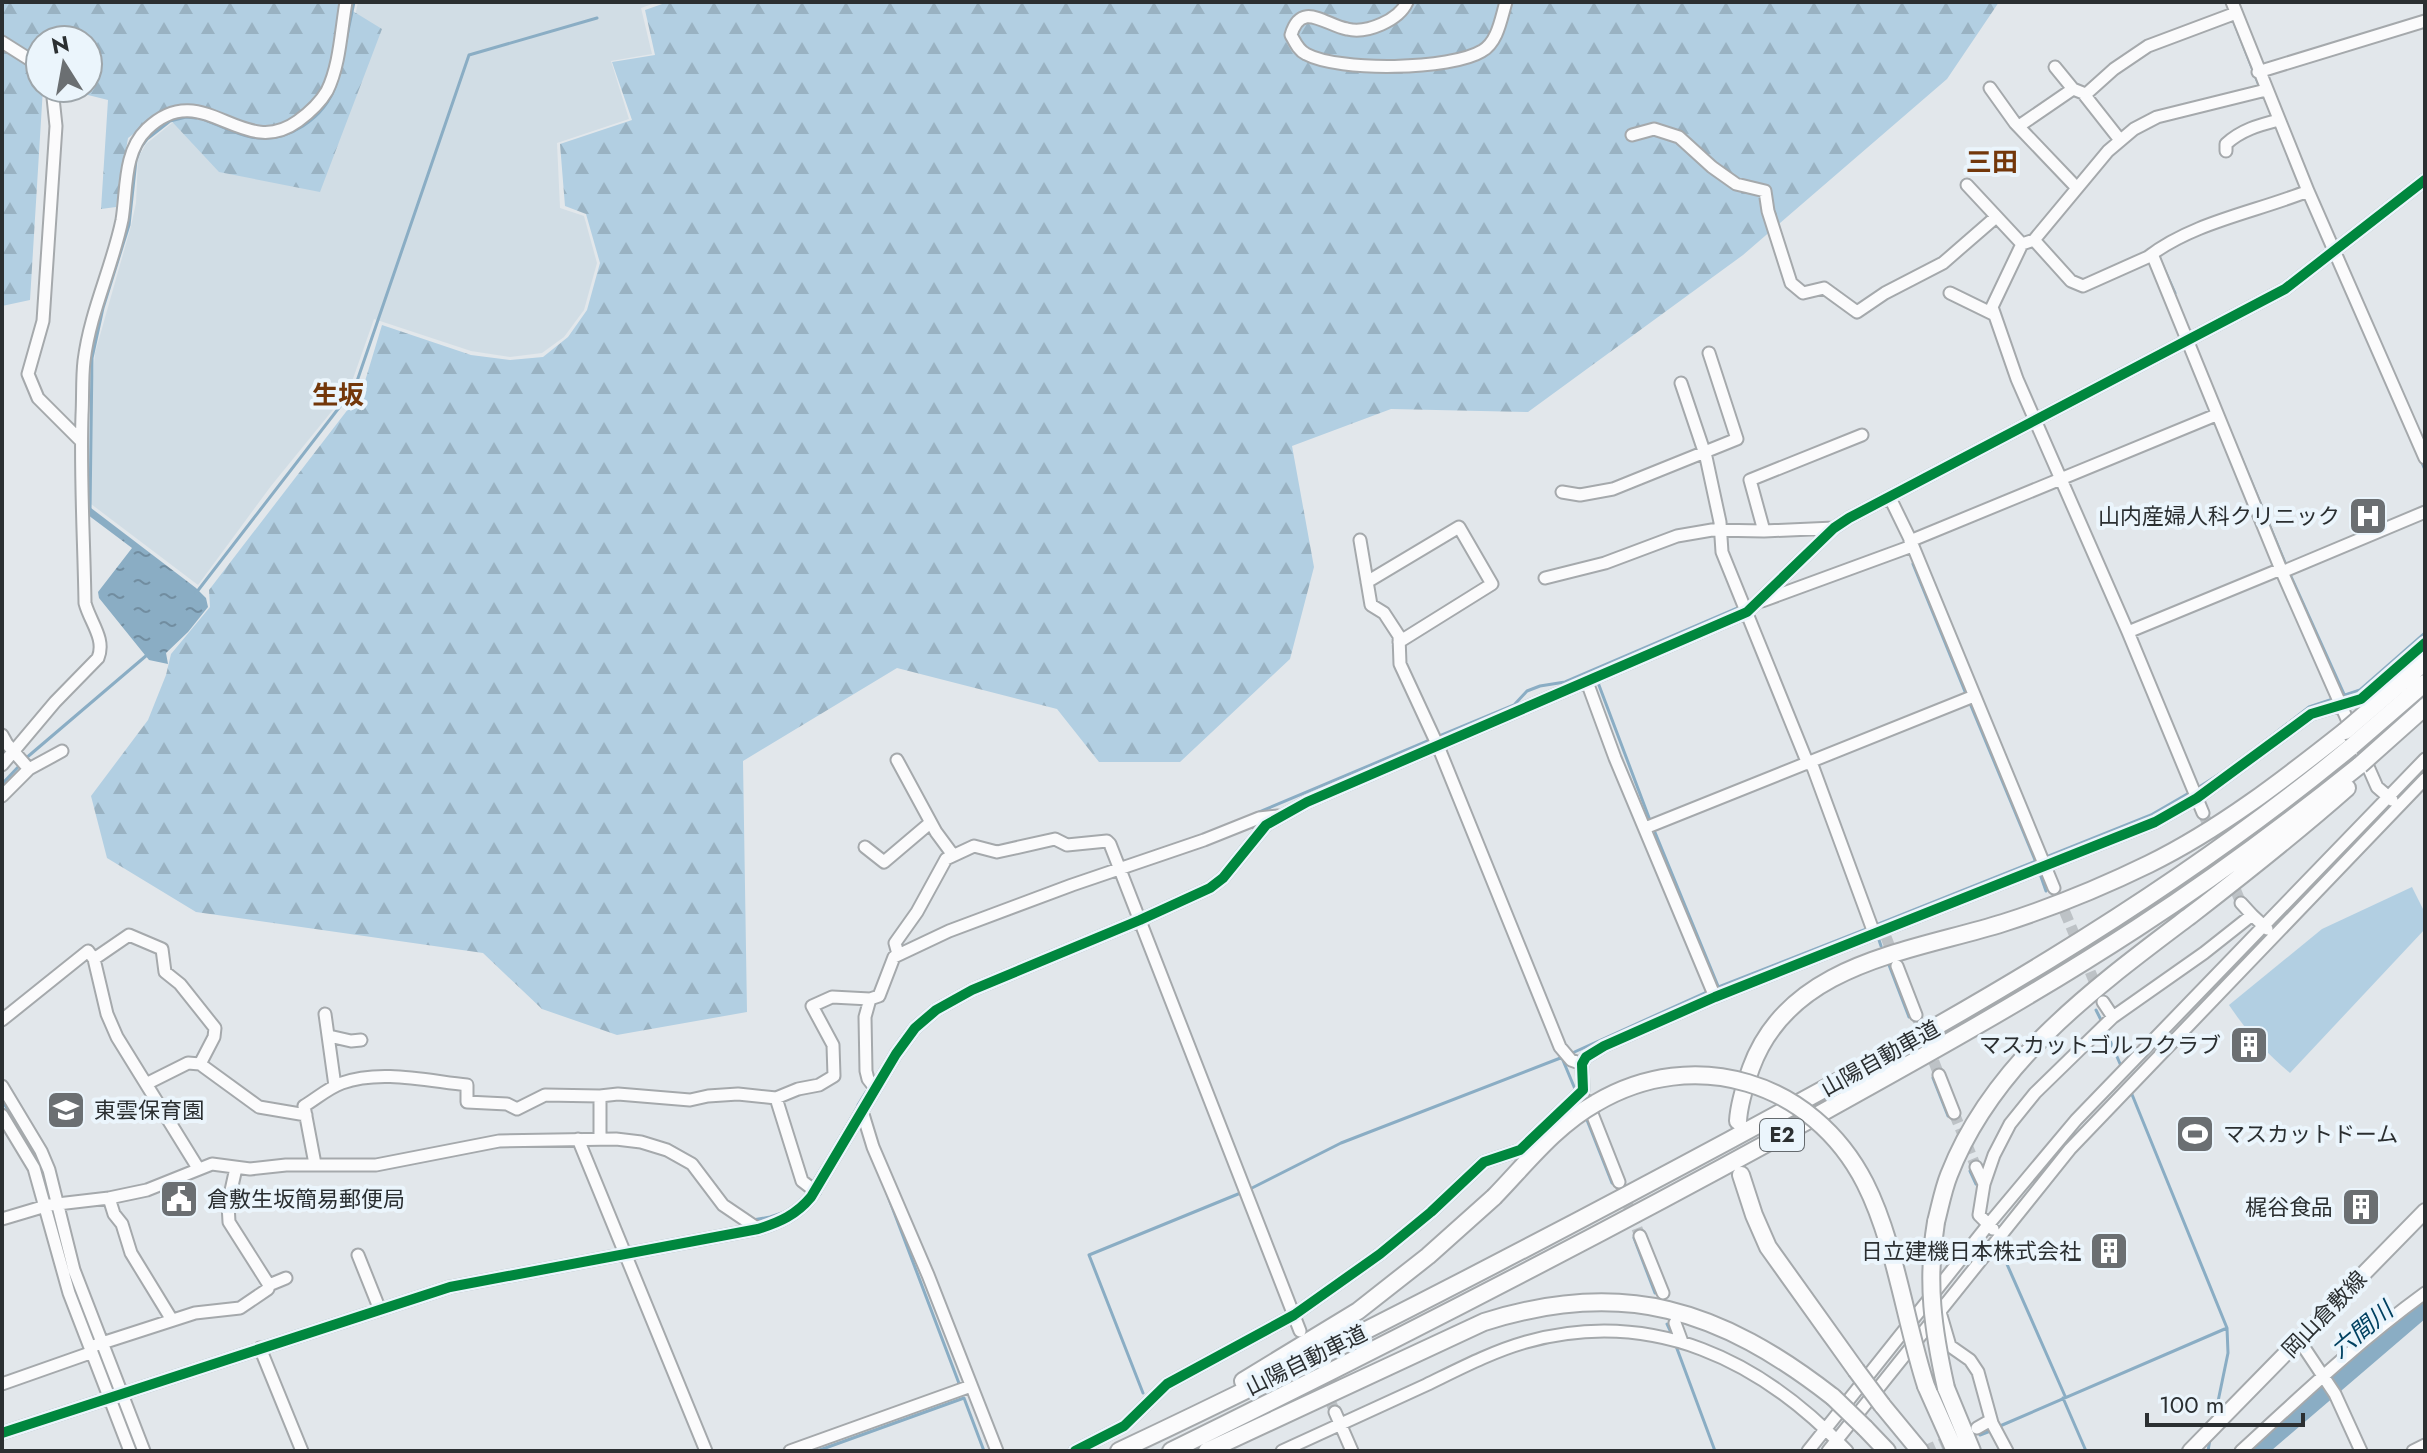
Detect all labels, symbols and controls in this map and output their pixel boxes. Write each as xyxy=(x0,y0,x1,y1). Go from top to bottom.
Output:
north arrow xyxy=(24,24,104,104)
text: N xyxy=(49,27,72,62)
district label: 三田 xyxy=(1966,143,2018,181)
district label: 生坂 xyxy=(312,376,364,414)
hospital icon: 山内産婦人科クリニック xyxy=(2347,495,2389,537)
place label: 山内産婦人科クリニック xyxy=(2098,500,2340,532)
street label: 山陽自動車道 xyxy=(1815,1012,1945,1104)
building icon: マスカットゴルフクラブ xyxy=(2228,1024,2270,1066)
place label: マスカットゴルフクラブ xyxy=(1979,1029,2221,1061)
school or university icon: 東雲保育園 xyxy=(45,1089,87,1131)
place label: 東雲保育園 xyxy=(94,1094,204,1126)
sports icon: マスカットドーム xyxy=(2174,1113,2216,1155)
place label: マスカットドーム xyxy=(2223,1118,2398,1150)
road number: E2 xyxy=(1760,1119,1804,1151)
public building icon: 倉敷生坂簡易郵便局 xyxy=(158,1178,200,1220)
place label: 倉敷生坂簡易郵便局 xyxy=(207,1183,405,1215)
building icon: 梶谷食品 xyxy=(2340,1186,2382,1228)
place label: 梶谷食品 xyxy=(2245,1191,2333,1223)
building icon: 日立建機日本株式会社 xyxy=(2088,1230,2130,1272)
place label: 日立建機日本株式会社 xyxy=(1861,1235,2081,1267)
street label: 岡山倉敷線 xyxy=(2274,1263,2374,1365)
water label: 六間川 xyxy=(2323,1291,2403,1366)
street label: 山陽自動車道 xyxy=(1240,1317,1372,1403)
scale bar xyxy=(2147,1377,2303,1427)
text: 100 m xyxy=(2159,1387,2225,1422)

